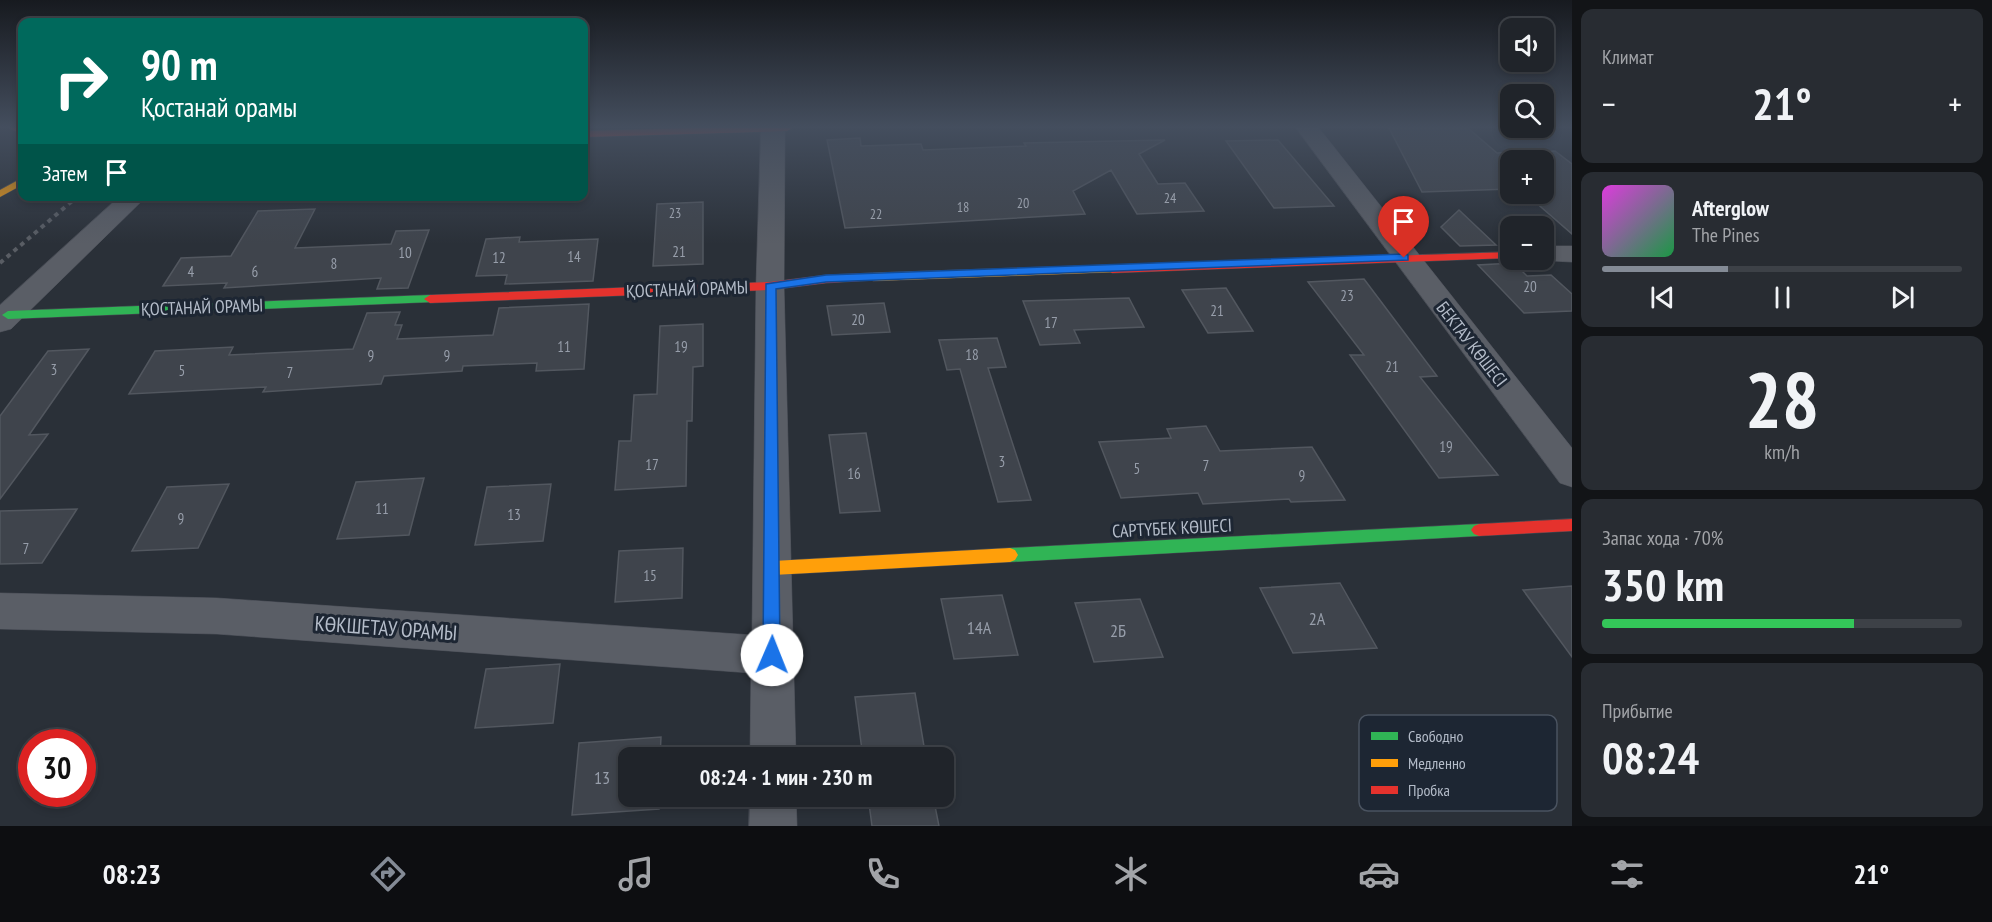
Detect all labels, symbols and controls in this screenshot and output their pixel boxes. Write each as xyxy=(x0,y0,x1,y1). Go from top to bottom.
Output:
map controls xyxy=(1500,18,1554,270)
button: sound xyxy=(1500,18,1554,72)
text: 90 m xyxy=(141,37,218,92)
icon: right xyxy=(42,42,120,120)
text: Климат xyxy=(1602,44,1653,70)
text: 21° xyxy=(1752,74,1812,132)
text: − xyxy=(1602,82,1616,125)
text: + xyxy=(1948,82,1962,125)
button: search xyxy=(1500,84,1554,138)
text: Қостанай орамы xyxy=(141,90,297,124)
button: + xyxy=(1500,150,1554,204)
icon: arrive xyxy=(100,156,133,189)
text: Затем xyxy=(42,159,88,187)
house number: 24 xyxy=(1164,189,1177,207)
house number: 20 xyxy=(1017,194,1029,212)
text: Afterglow xyxy=(1692,194,1769,222)
pin xyxy=(1378,196,1429,258)
house number: 18 xyxy=(957,198,969,216)
house number: 23 xyxy=(669,204,681,222)
house number: 22 xyxy=(870,205,882,223)
icon: arrive xyxy=(1387,205,1420,238)
button: − xyxy=(1500,216,1554,270)
text: The Pines xyxy=(1692,222,1759,248)
house number: 21 xyxy=(672,242,686,261)
house number: 10 xyxy=(398,243,412,262)
house number: 14 xyxy=(567,247,581,266)
house number: 12 xyxy=(492,248,506,267)
house number: 8 xyxy=(331,254,337,273)
house number: 4 xyxy=(188,262,195,281)
house number: 6 xyxy=(252,262,259,281)
street label: ҚОСТАНАЙ ОРАМЫ xyxy=(626,275,748,303)
house number: 20 xyxy=(1523,277,1537,296)
icon: previous xyxy=(1646,281,1679,314)
icon: pause xyxy=(1766,281,1799,314)
icon: next xyxy=(1886,281,1919,314)
house number: 23 xyxy=(1340,286,1354,305)
street label: ҚОСТАНАЙ ОРАМЫ xyxy=(141,293,263,321)
street label: БЕКТАУ КӨШЕСІ xyxy=(1432,297,1512,391)
house number: 21 xyxy=(1210,301,1224,320)
house number: 20 xyxy=(851,310,865,329)
house number: 17 xyxy=(1044,313,1058,332)
house number: 11 xyxy=(557,337,571,356)
house number: 19 xyxy=(674,337,688,356)
house number: 18 xyxy=(965,345,979,364)
house number: 9 xyxy=(368,346,374,365)
house number: 9 xyxy=(444,346,450,365)
text: 28 xyxy=(1745,349,1819,450)
house number: 21 xyxy=(1385,357,1399,376)
house number: 3 xyxy=(51,360,57,379)
house number: 5 xyxy=(179,361,185,380)
house number: 7 xyxy=(287,363,293,382)
house number: 19 xyxy=(1439,437,1453,456)
text: km/h xyxy=(1764,439,1800,465)
house number: 3 xyxy=(999,452,1005,471)
house number: 17 xyxy=(645,455,659,474)
house number: 7 xyxy=(1203,456,1209,475)
house number: 5 xyxy=(1134,459,1140,478)
house number: 16 xyxy=(847,464,861,483)
house number: 9 xyxy=(1299,466,1305,485)
house number: 11 xyxy=(375,499,389,518)
house number: 13 xyxy=(507,505,521,524)
house number: 9 xyxy=(178,509,184,528)
street label: САРТҮБЕК КӨШЕСІ xyxy=(1112,513,1232,543)
text: Запас хода · 70% xyxy=(1602,525,1723,551)
house number: 7 xyxy=(23,539,29,558)
text: 350 km xyxy=(1602,555,1724,613)
house number: 15 xyxy=(643,566,657,585)
house number: 2А xyxy=(1309,607,1326,630)
street label: КӨКШЕТАУ ОРАМЫ xyxy=(314,610,458,646)
house number: 14А xyxy=(967,616,992,639)
house number: 2Б xyxy=(1110,619,1126,642)
position arrow xyxy=(740,623,804,687)
text: Прибытие xyxy=(1602,698,1673,724)
legend xyxy=(1359,715,1557,811)
text: Свободно xyxy=(1408,726,1463,746)
text: 08:24 xyxy=(1602,728,1699,786)
speed limit sign: 30 xyxy=(18,729,96,807)
text: Медленно xyxy=(1408,753,1466,773)
text: 08:24 · 1 мин · 230 m xyxy=(700,763,872,791)
house number: 13 xyxy=(594,766,610,789)
text: Пробка xyxy=(1408,780,1450,800)
icon: directions xyxy=(367,853,409,895)
icon: music xyxy=(615,853,657,895)
icon: phone xyxy=(862,853,904,895)
icon: climate xyxy=(1110,853,1152,895)
icon: car xyxy=(1358,853,1400,895)
icon: filters xyxy=(1606,853,1648,895)
text: 08:23 xyxy=(103,857,161,891)
text: 21° xyxy=(1853,857,1889,891)

